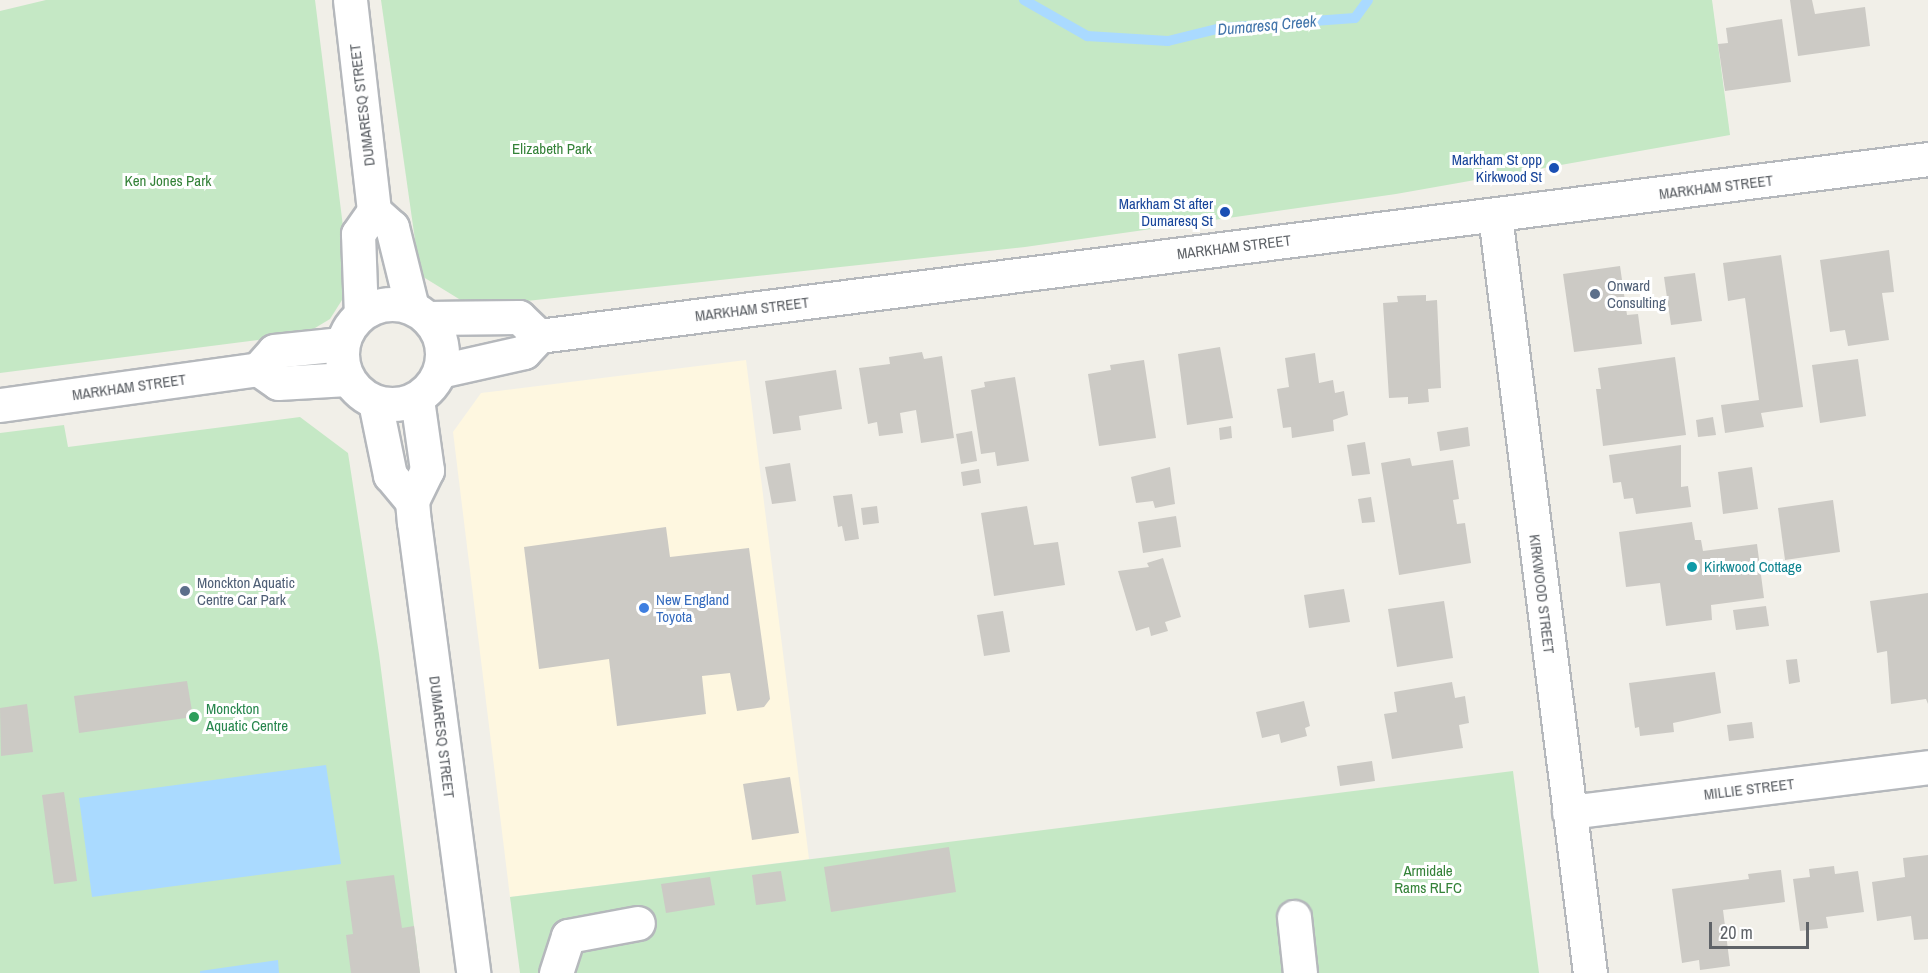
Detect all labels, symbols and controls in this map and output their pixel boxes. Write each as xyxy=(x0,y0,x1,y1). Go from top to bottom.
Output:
water label: Dumaresq Creek xyxy=(1217,11,1317,39)
street label: DUMARESQ STREET xyxy=(346,43,378,167)
park label: Elizabeth Park xyxy=(512,140,592,158)
place label: Markham St opp Kirkwood St xyxy=(1452,150,1542,185)
marker: Markham St opp Kirkwood St xyxy=(1547,161,1561,175)
street label: MARKHAM STREET xyxy=(1658,171,1774,203)
park label: Ken Jones Park xyxy=(125,172,211,190)
place label: Markham St after Dumaresq St xyxy=(1119,194,1213,229)
marker: Markham St after Dumaresq St xyxy=(1218,205,1232,219)
street label: MARKHAM STREET xyxy=(1176,231,1292,263)
place label: Onward Consulting xyxy=(1607,276,1666,311)
marker: Onward Consulting xyxy=(1588,287,1602,301)
street label: MARKHAM STREET xyxy=(694,293,810,325)
street label: MARKHAM STREET xyxy=(71,370,187,404)
street label: KIRKWOOD STREET xyxy=(1526,533,1558,655)
place label: Kirkwood Cottage xyxy=(1704,558,1802,576)
marker: Kirkwood Cottage xyxy=(1685,560,1699,574)
place label: Monckton Aquatic Centre Car Park xyxy=(197,573,295,608)
marker: Monckton Aquatic Centre Car Park xyxy=(178,584,192,598)
place label: New England Toyota xyxy=(656,590,729,625)
marker: New England Toyota xyxy=(637,601,651,615)
street label: DUMARESQ STREET xyxy=(426,675,458,799)
place label: Monckton Aquatic Centre xyxy=(206,699,288,734)
marker: Monckton Aquatic Centre xyxy=(187,710,201,724)
street label: MILLIE STREET xyxy=(1703,775,1795,803)
park label: Armidale Rams RLFC xyxy=(1394,861,1462,896)
scale bar xyxy=(1712,910,1812,948)
text: 20 m xyxy=(1720,920,1753,945)

